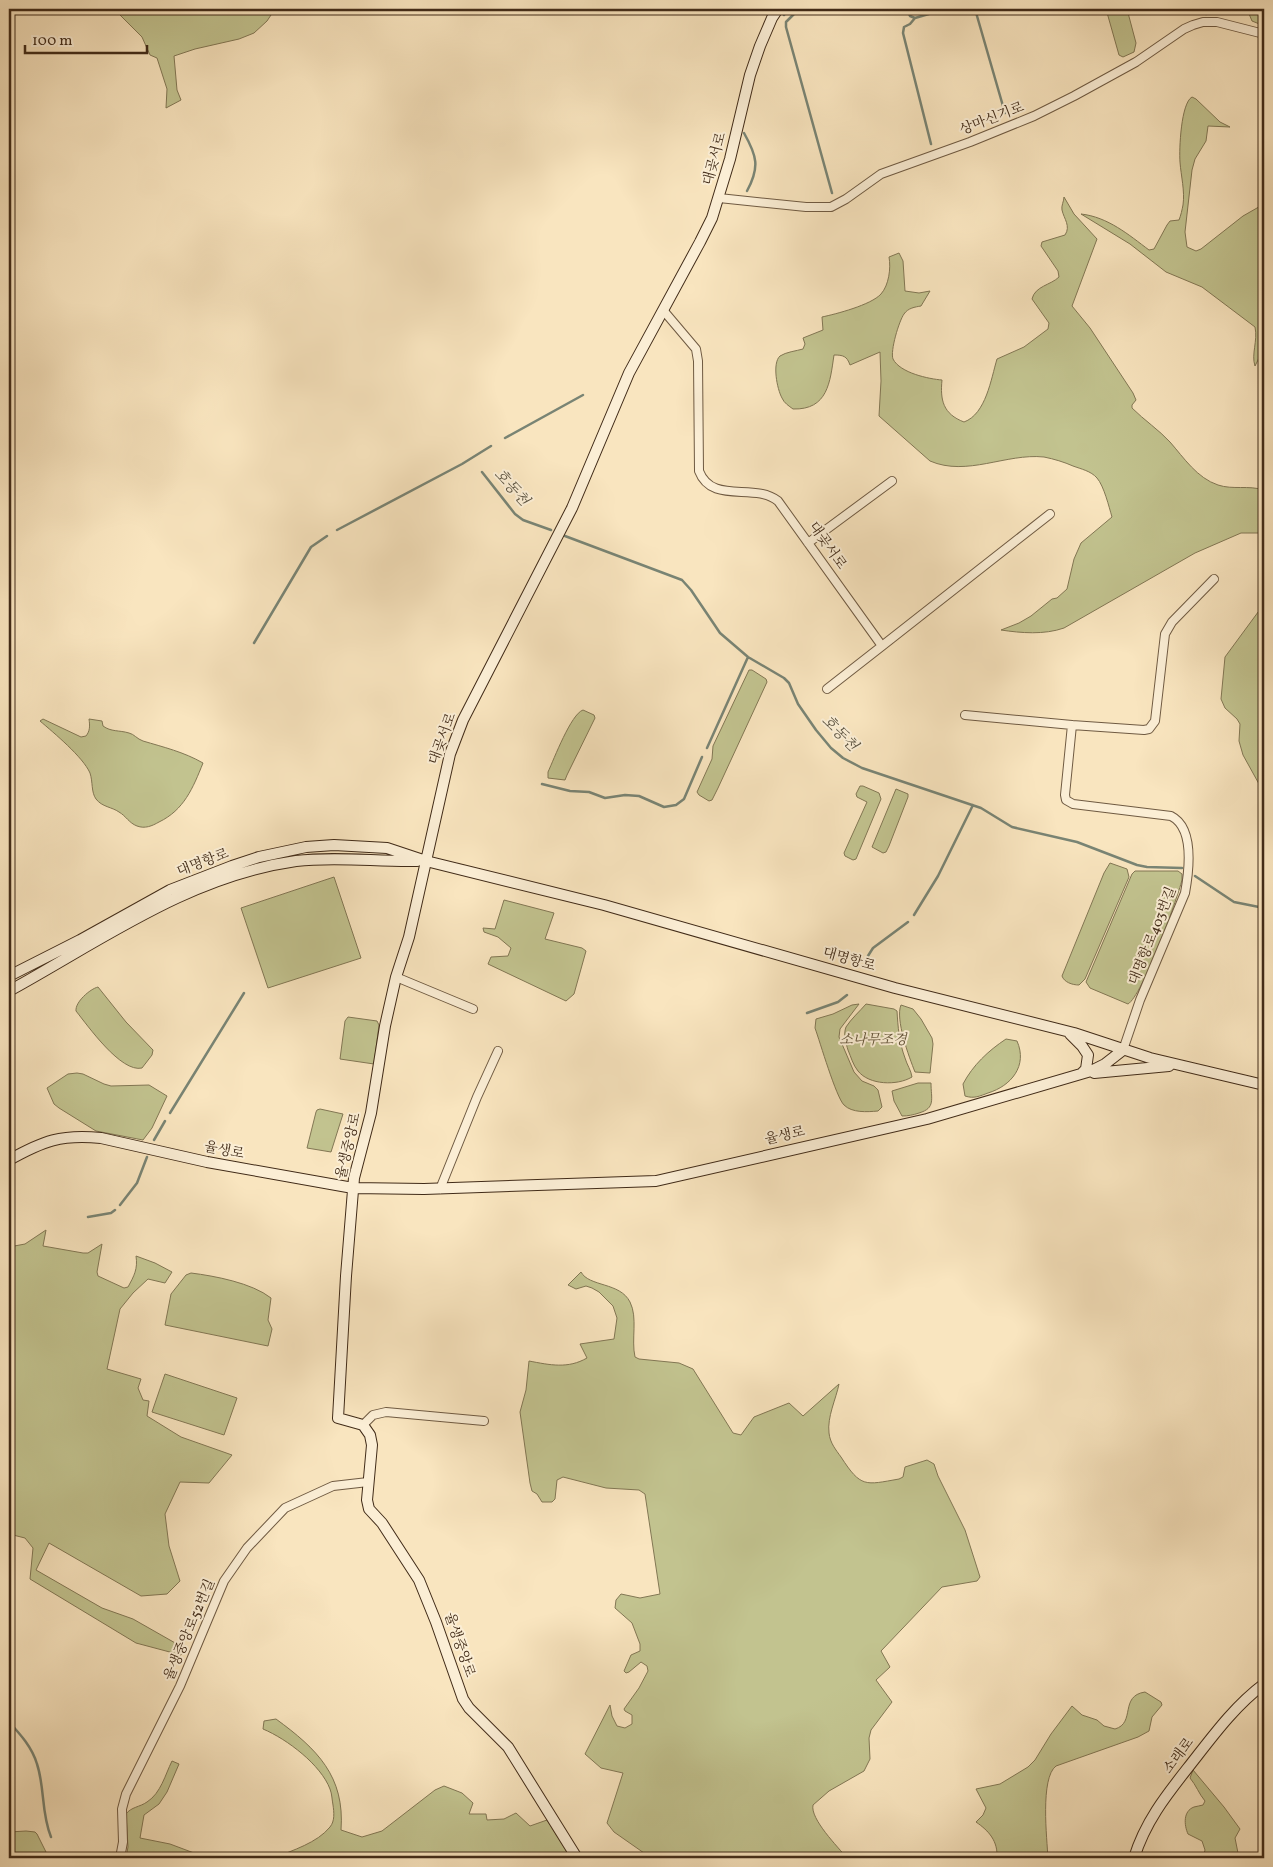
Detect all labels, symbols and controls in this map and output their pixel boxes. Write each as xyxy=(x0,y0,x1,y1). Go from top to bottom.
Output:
scale bar xyxy=(25,22,148,54)
text: 100 m xyxy=(32,31,72,52)
street label: 상마신기로 xyxy=(957,98,1027,140)
street label: 대곶서로 xyxy=(699,130,731,188)
water label: 호동천 xyxy=(489,465,534,512)
street label: 대곶서로 xyxy=(804,518,851,574)
street label: 대곶서로 xyxy=(425,710,461,768)
water label: 호동천 xyxy=(816,711,863,758)
street label: 대명항로 xyxy=(174,844,232,882)
street label: 대명항로403번길 xyxy=(1125,884,1181,988)
street label: 대명항로 xyxy=(820,943,878,977)
park label: 소나무조경 xyxy=(839,1031,908,1050)
street label: 율생중앙로 xyxy=(332,1110,366,1181)
street label: 율생로 xyxy=(763,1122,807,1150)
street label: 율생로 xyxy=(202,1138,246,1164)
street label: 율생중앙로52번길 xyxy=(160,1576,220,1684)
street label: 율생중앙로 xyxy=(439,1610,479,1681)
street label: 소래로 xyxy=(1159,1734,1199,1778)

